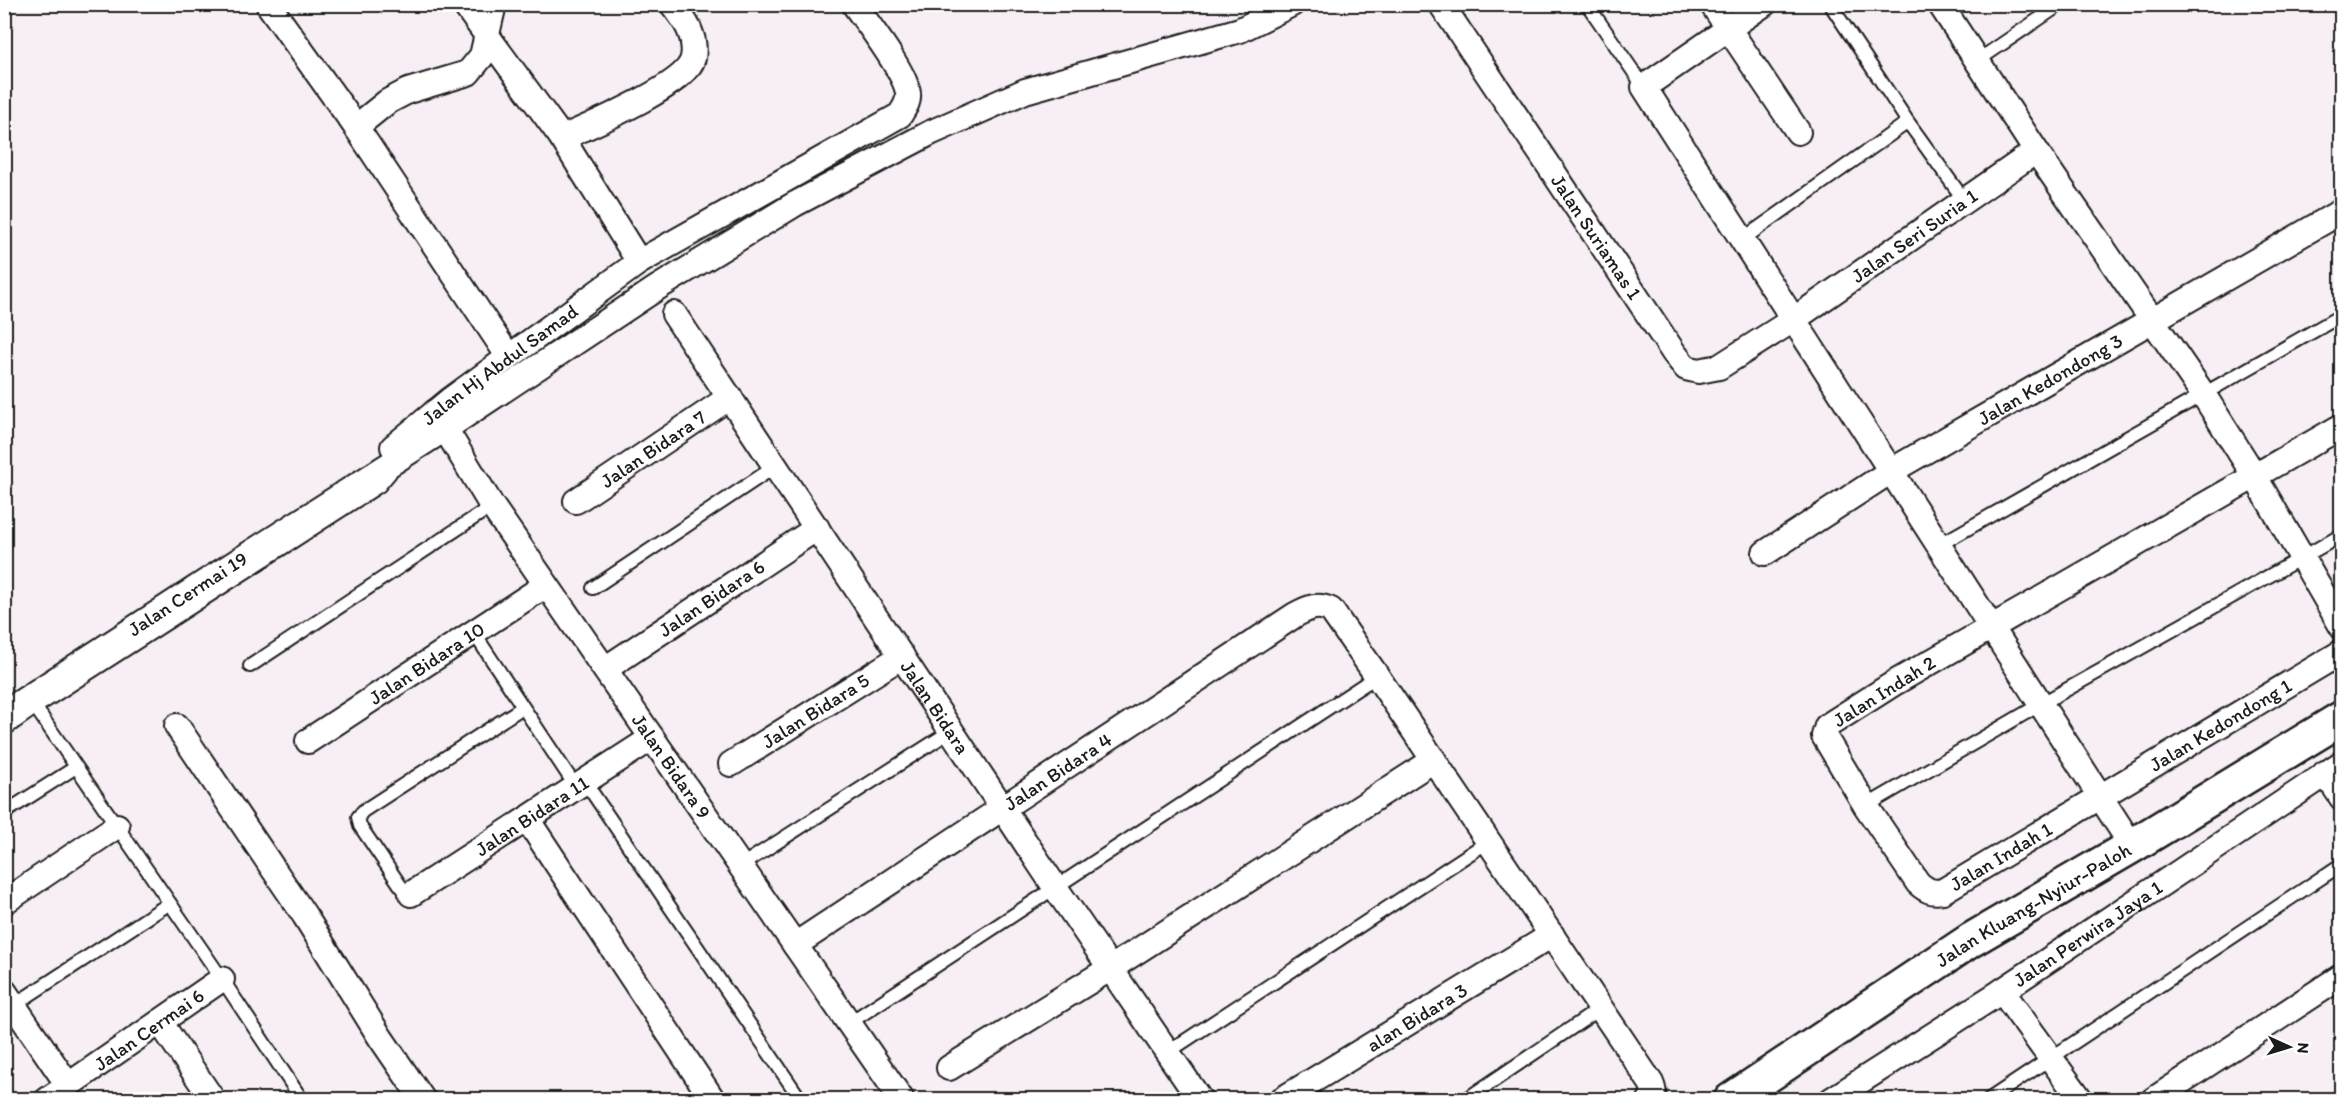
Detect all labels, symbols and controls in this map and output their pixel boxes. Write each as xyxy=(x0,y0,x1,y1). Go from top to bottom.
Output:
street label: Jalan Suriamas 1 xyxy=(1546,170,1647,304)
street label: Jalan Seri Suria 1 xyxy=(1847,183,1982,288)
street label: Jalan Hj Abdul Samad xyxy=(417,299,583,430)
street label: Jalan Kedondong 3 xyxy=(1974,328,2127,430)
street label: Jalan Bidara 7 xyxy=(596,405,710,493)
street label: Jalan Cermai 19 xyxy=(123,546,252,641)
street label: Jalan Bidara 6 xyxy=(654,554,769,642)
street label: Jalan Bidara 10 xyxy=(364,617,489,710)
street label: Jalan Indah 2 xyxy=(1829,650,1940,732)
street label: Jalan Bidara xyxy=(896,656,975,758)
street label: Jalan Bidara 5 xyxy=(757,668,874,753)
street label: Jalan Kedondong 1 xyxy=(2145,673,2296,777)
street label: Jalan Bidara 9 xyxy=(627,709,716,823)
street label: Jalan Bidara 4 xyxy=(1000,727,1116,816)
street label: Jalan Bidara 11 xyxy=(471,770,593,861)
street label: Jalan Indah 1 xyxy=(1945,817,2056,896)
street label: Jalan Kluang-Nyiur-Paloh xyxy=(1931,837,2136,972)
street label: Jalan Perwira Jaya 1 xyxy=(2009,875,2167,992)
street label: alan Bidara 3 xyxy=(1362,977,1472,1057)
street label: Jalan Cermai 6 xyxy=(89,983,209,1076)
north arrow xyxy=(2259,1017,2319,1077)
text: N xyxy=(2294,1042,2313,1054)

